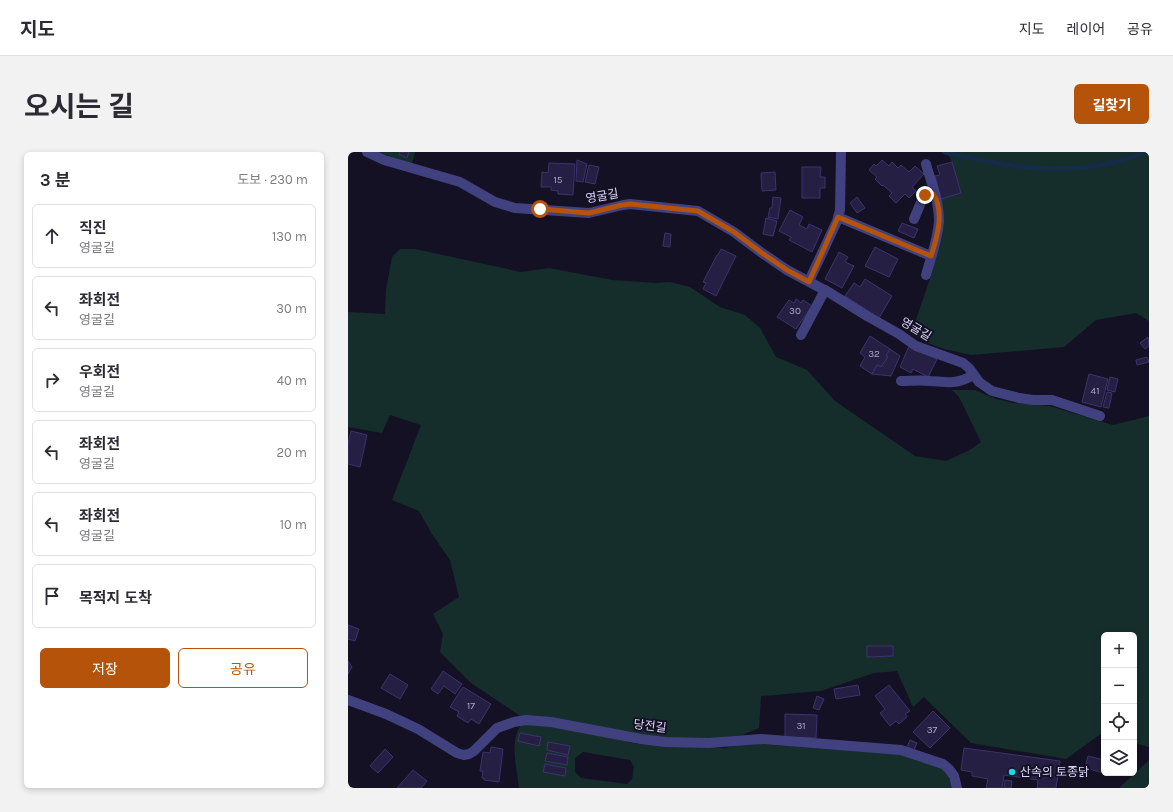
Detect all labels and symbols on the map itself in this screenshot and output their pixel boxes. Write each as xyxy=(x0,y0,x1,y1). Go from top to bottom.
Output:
house number: 15 xyxy=(554,174,563,186)
street label: 영굴길 xyxy=(584,186,620,206)
route end xyxy=(916,186,934,204)
route start xyxy=(531,200,549,218)
house number: 30 xyxy=(789,305,801,317)
street label: 영굴길 xyxy=(898,314,934,344)
house number: 32 xyxy=(868,348,880,360)
house number: 41 xyxy=(1091,385,1099,397)
house number: 17 xyxy=(467,700,475,712)
street label: 당전길 xyxy=(633,717,667,735)
house number: 31 xyxy=(796,720,806,732)
house number: 37 xyxy=(927,724,938,736)
place label: 산속의 토종닭 xyxy=(1020,765,1089,779)
marker: 산속의 토종닭 xyxy=(1007,767,1017,777)

